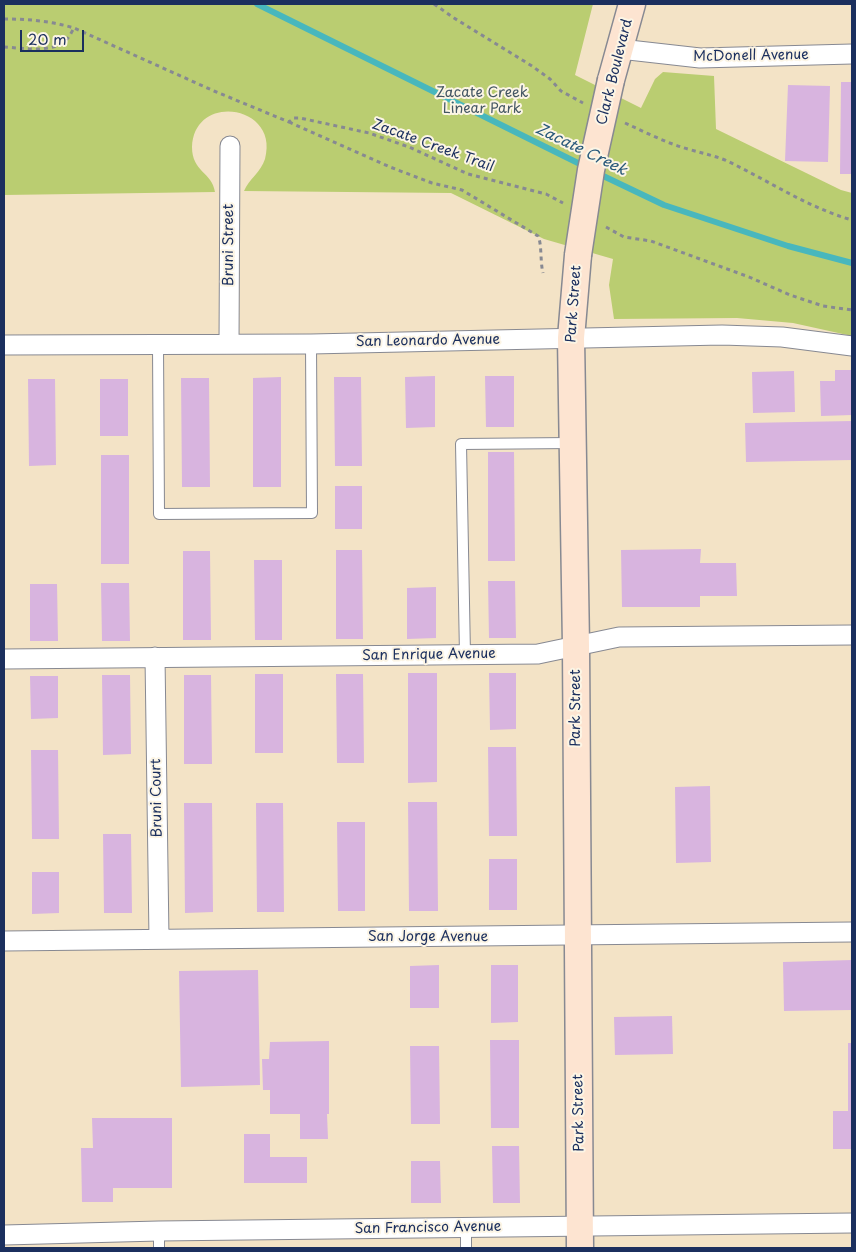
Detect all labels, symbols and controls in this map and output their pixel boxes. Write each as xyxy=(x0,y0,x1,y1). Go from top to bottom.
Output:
street label: Clark Boulevard xyxy=(594,17,636,127)
scale bar xyxy=(22,20,86,52)
text: 20 m xyxy=(28,27,67,50)
street label: McDonell Avenue xyxy=(693,47,809,65)
park label: Zacate Creek Linear Park xyxy=(436,85,528,118)
street label: Zacate Creek Trail xyxy=(370,116,496,176)
water label: Zacate Creek xyxy=(532,120,630,180)
street label: Bruni Street xyxy=(221,204,237,286)
street label: Park Street xyxy=(563,265,585,343)
street label: San Leonardo Avenue xyxy=(356,331,500,351)
street label: San Enrique Avenue xyxy=(362,645,496,665)
street label: Park Street xyxy=(568,669,584,747)
street label: Bruni Court xyxy=(148,758,166,838)
street label: San Jorge Avenue xyxy=(368,929,488,945)
street label: Park Street xyxy=(570,1074,588,1152)
street label: San Francisco Avenue xyxy=(354,1218,502,1238)

